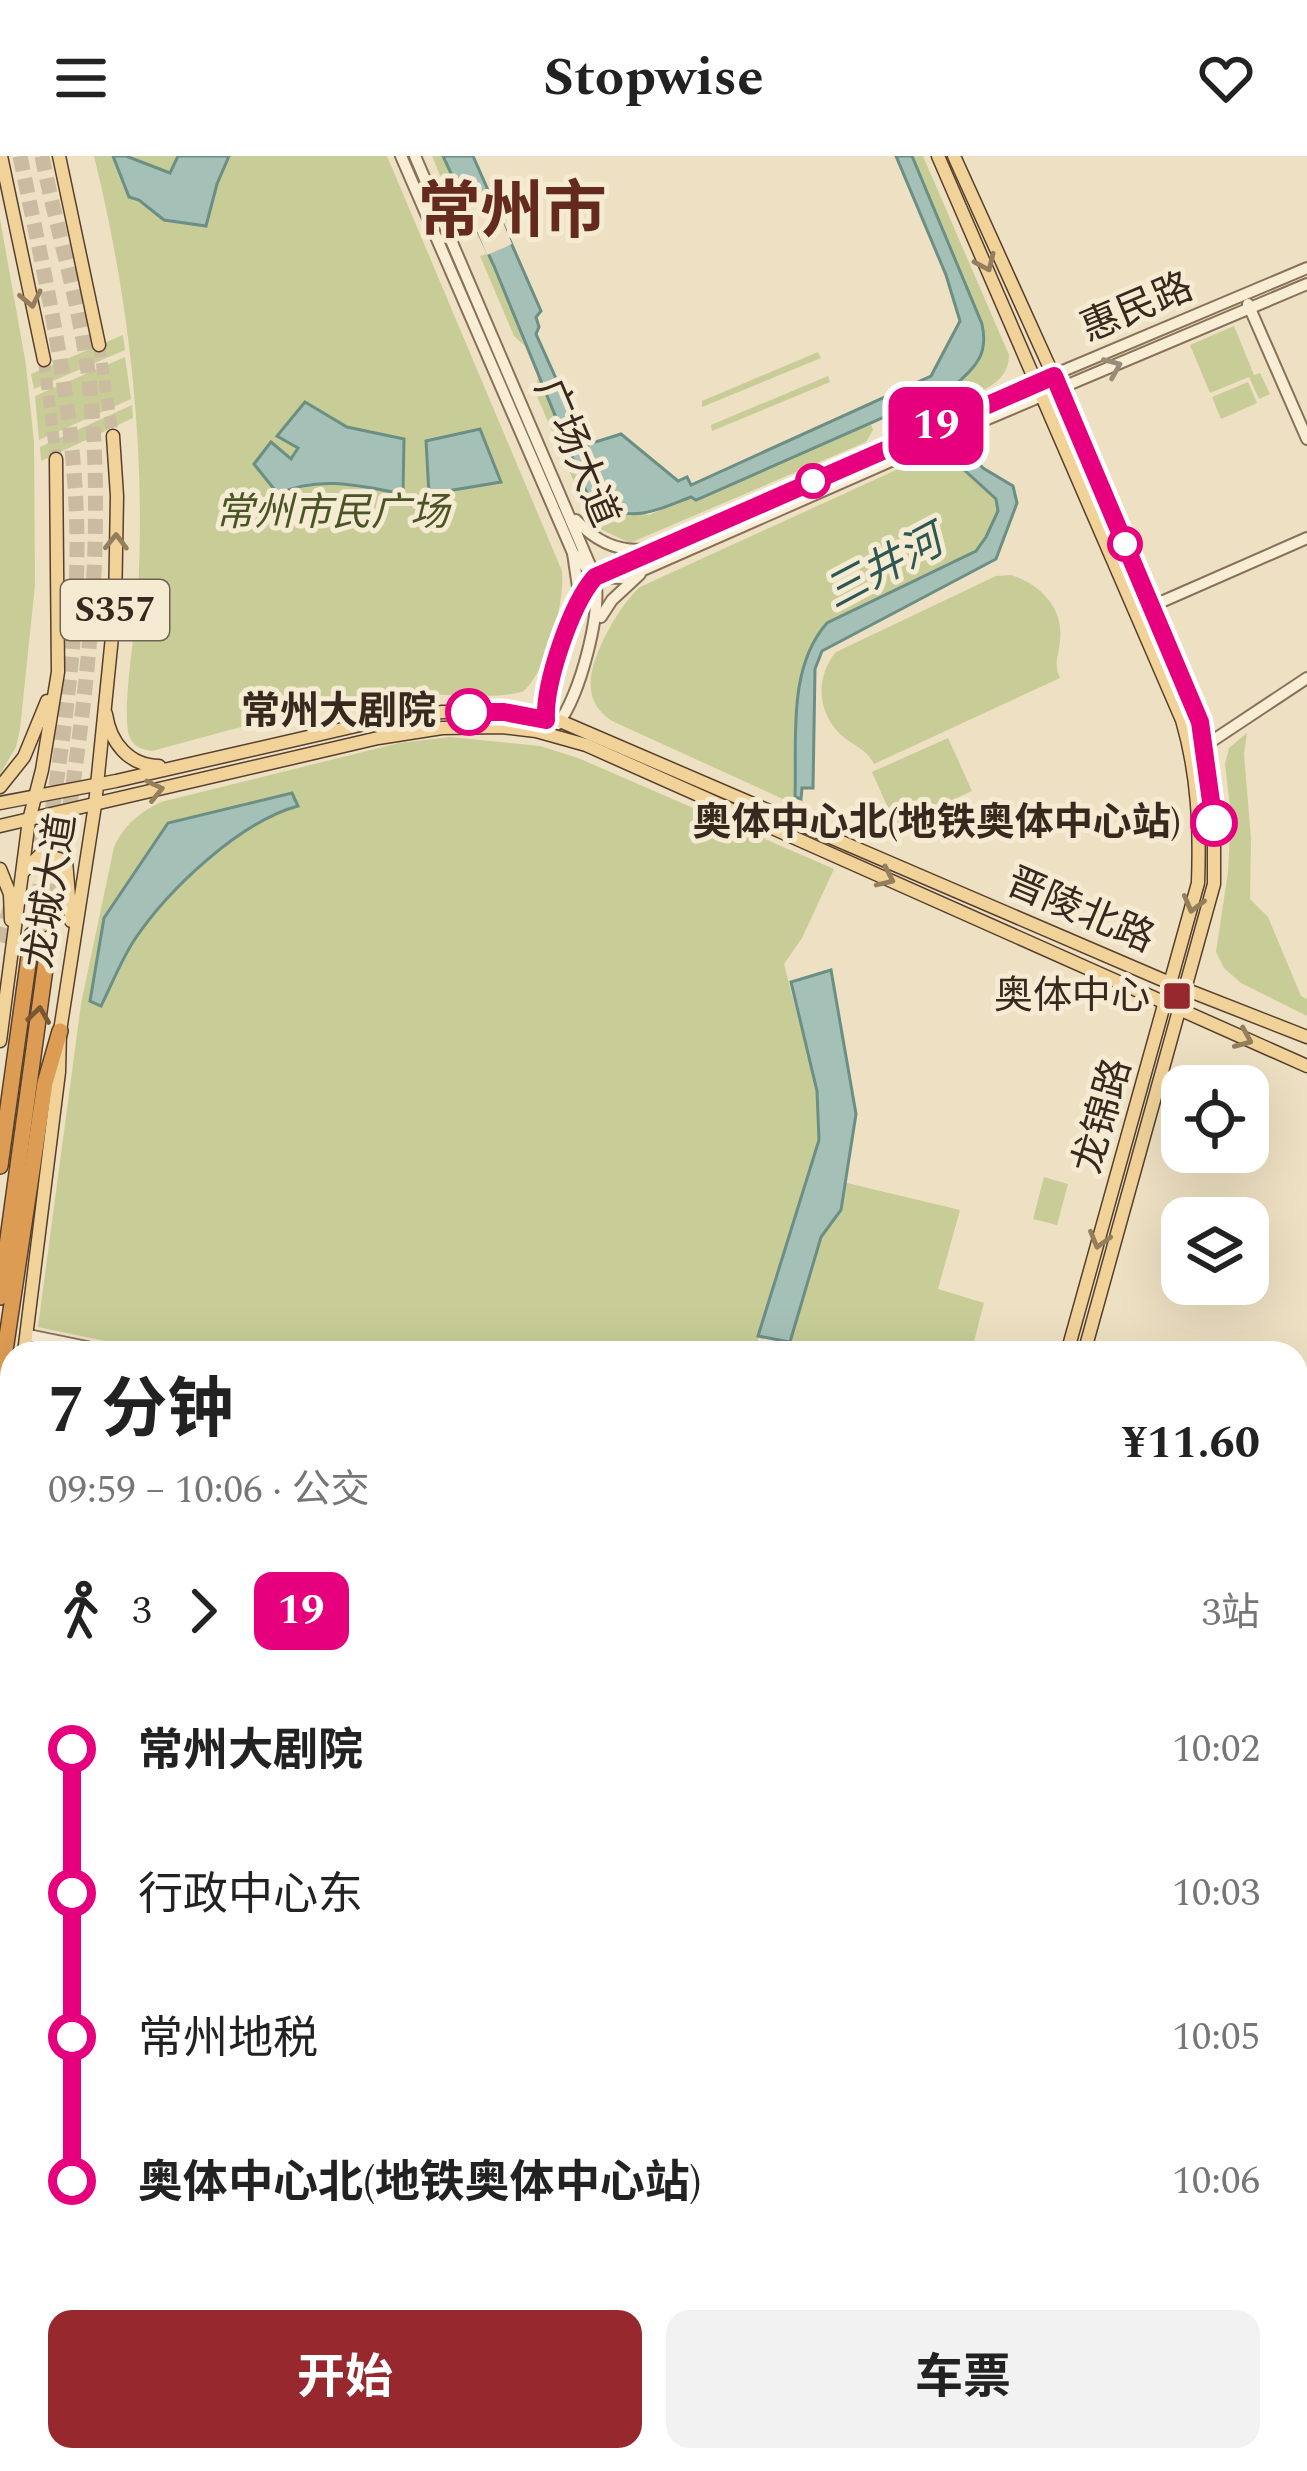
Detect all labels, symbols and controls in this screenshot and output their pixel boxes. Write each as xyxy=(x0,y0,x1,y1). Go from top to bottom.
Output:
text: Stopwise xyxy=(543,37,764,119)
icon: menu xyxy=(48,45,114,111)
icon: heart xyxy=(1193,45,1259,111)
district label: 常州市 xyxy=(418,165,607,261)
one-way arrow xyxy=(971,251,995,272)
street label: 惠民路 xyxy=(1072,258,1202,358)
one-way arrow xyxy=(17,289,43,309)
one-way arrow xyxy=(1101,358,1122,382)
street label: 广场大道 xyxy=(518,370,634,536)
line badge: 19 xyxy=(882,387,990,465)
text: 19 xyxy=(912,394,960,457)
unlabelled marker xyxy=(797,465,829,497)
park label: 常州市民广场 xyxy=(215,484,452,543)
water label: 三井河 xyxy=(814,507,961,625)
unlabelled marker xyxy=(1109,528,1141,560)
one-way arrow xyxy=(103,532,129,551)
road number: S357 xyxy=(61,580,169,640)
place label: 常州大剧院 xyxy=(241,683,436,742)
marker: 常州大剧院 xyxy=(447,690,491,734)
one-way arrow xyxy=(144,779,164,804)
place label: 奥体中心北(地铁奥体中心站) xyxy=(693,794,1181,853)
marker: 奥体中心北(地铁奥体中心站) xyxy=(1192,801,1236,845)
street label: 龙城大道 xyxy=(10,809,92,973)
street label: 晋陵北路 xyxy=(997,853,1163,969)
one-way arrow xyxy=(874,864,895,887)
one-way arrow xyxy=(1182,893,1207,914)
place label: 奥体中心 xyxy=(994,967,1150,1026)
marker: 奥体中心 xyxy=(1161,980,1193,1012)
one-way arrow xyxy=(25,1005,51,1025)
one-way arrow xyxy=(1231,1024,1253,1048)
street label: 龙锦路 xyxy=(1059,1052,1147,1180)
map controls xyxy=(1161,1065,1269,1305)
button: locate xyxy=(1161,1065,1269,1173)
button: layers xyxy=(1161,1197,1269,1305)
one-way arrow xyxy=(1089,1229,1114,1249)
text: 7 分钟 xyxy=(48,1361,234,1462)
text: ¥11.60 xyxy=(1122,1409,1260,1478)
text: 09:59 – 10:06 · 公交 xyxy=(48,1461,370,1520)
icon: walk xyxy=(48,1578,114,1644)
icon: forward xyxy=(170,1578,236,1644)
text: 19 xyxy=(278,1579,325,1642)
text: 3 xyxy=(132,1582,152,1641)
text: 3站 xyxy=(1201,1584,1260,1643)
text: 常州大剧院 xyxy=(138,1717,363,1786)
text: 10:02 xyxy=(1172,1720,1260,1779)
text: 行政中心东 xyxy=(138,1861,363,1930)
text: 10:03 xyxy=(1172,1864,1260,1923)
text: 常州地税 xyxy=(138,2005,318,2074)
text: 10:05 xyxy=(1172,2008,1260,2067)
text: 奥体中心北(地铁奥体中心站) xyxy=(138,2149,702,2218)
text: 10:06 xyxy=(1172,2152,1260,2211)
button: 开始 xyxy=(48,2310,642,2448)
button: 车票 xyxy=(666,2310,1260,2448)

